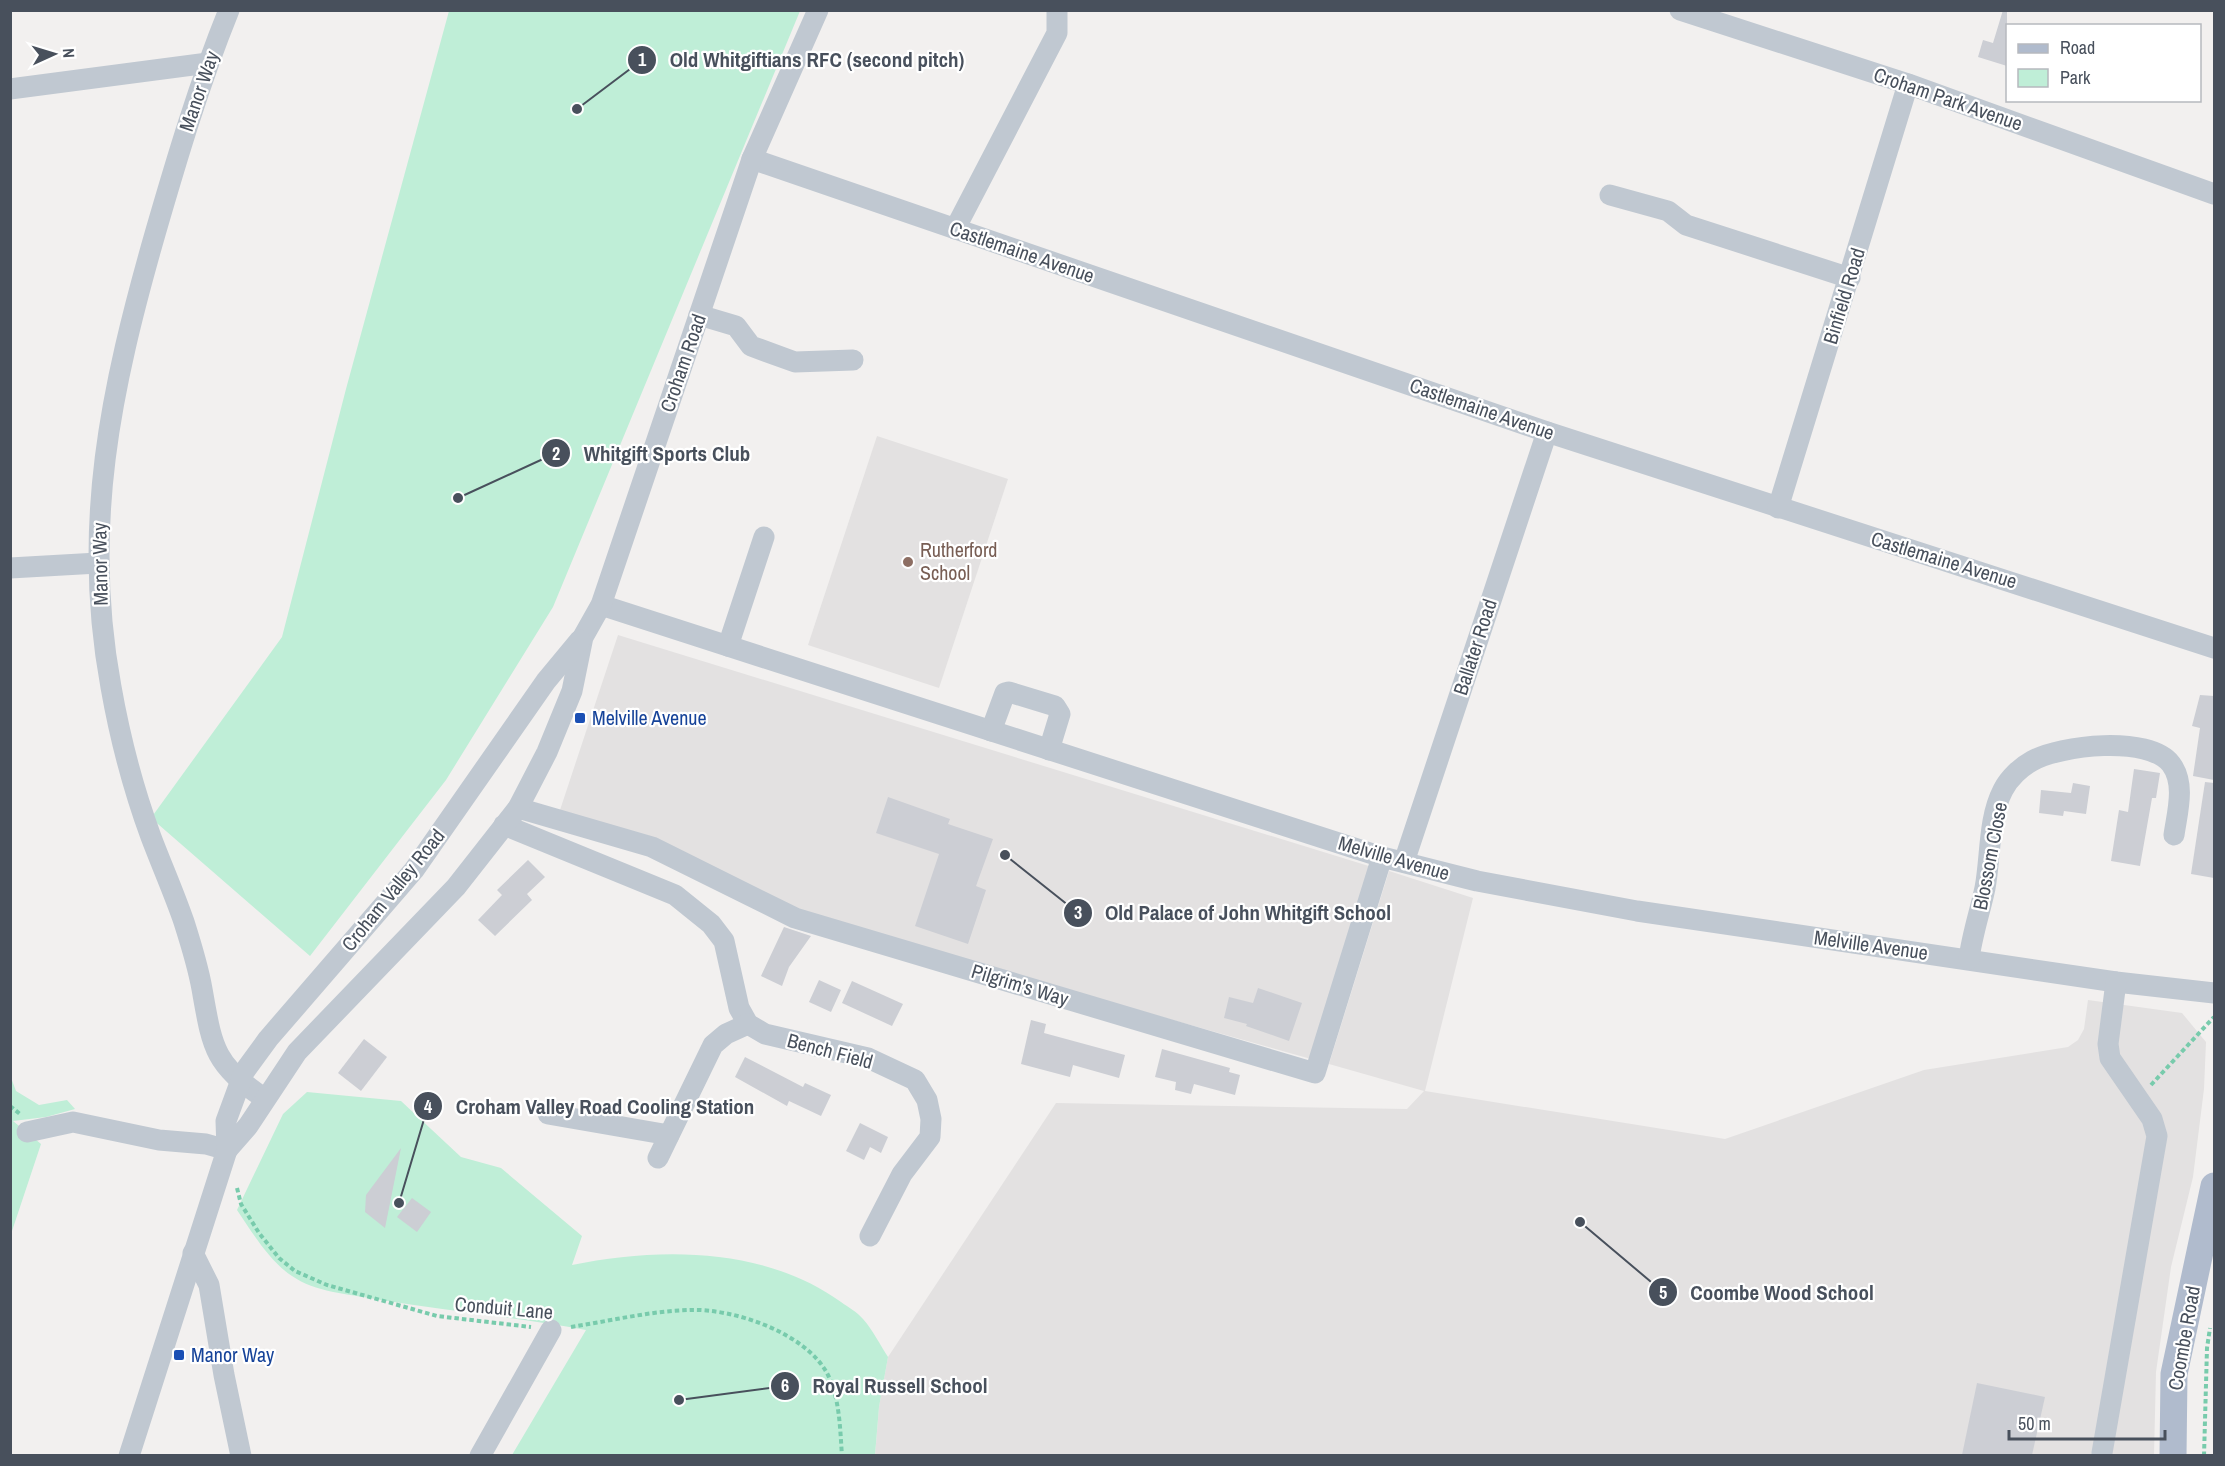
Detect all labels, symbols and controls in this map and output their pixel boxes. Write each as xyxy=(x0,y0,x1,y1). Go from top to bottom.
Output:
north arrow xyxy=(24,24,84,84)
legend xyxy=(2006,24,2201,102)
text: Road xyxy=(2060,35,2095,60)
callout: Old Whitgiftians RFC (second pitch) xyxy=(627,40,976,79)
text: Old Whitgiftians RFC (second pitch) xyxy=(670,45,965,74)
street label: Manor Way xyxy=(172,46,225,135)
text: N xyxy=(58,47,80,58)
text: 1 xyxy=(638,47,647,72)
street label: Croham Park Avenue xyxy=(1870,60,2026,137)
text: Park xyxy=(2060,65,2091,90)
street label: Castlemaine Avenue xyxy=(946,214,1098,289)
street label: Binfield Road xyxy=(1816,244,1871,347)
street label: Croham Road xyxy=(653,310,712,415)
street label: Castlemaine Avenue xyxy=(1406,371,1558,446)
callout: Whitgift Sports Club xyxy=(541,434,762,473)
text: Whitgift Sports Club xyxy=(584,439,750,468)
text: 2 xyxy=(552,441,560,466)
street label: Manor Way xyxy=(85,521,114,606)
street label: Castlemaine Avenue xyxy=(1868,525,2020,595)
place label: Rutherford School xyxy=(920,536,997,586)
marker: Rutherford School xyxy=(901,555,915,569)
street label: Ballater Road xyxy=(1446,595,1503,698)
place label: Melville Avenue xyxy=(592,704,707,731)
marker: Melville Avenue xyxy=(573,711,587,725)
street label: Blossom Close xyxy=(1966,800,2013,912)
street label: Croham Valley Road xyxy=(335,823,450,957)
street label: Melville Avenue xyxy=(1335,829,1453,886)
callout: Old Palace of John Whitgift School xyxy=(1063,893,1403,932)
text: Old Palace of John Whitgift School xyxy=(1105,898,1391,927)
text: 3 xyxy=(1074,900,1082,925)
street label: Melville Avenue xyxy=(1812,923,1930,966)
street label: Pilgrim's Way xyxy=(968,957,1073,1012)
street label: Bench Field xyxy=(784,1026,876,1075)
callout: Croham Valley Road Cooling Station xyxy=(413,1087,766,1126)
text: Croham Valley Road Cooling Station xyxy=(456,1092,754,1121)
text: 4 xyxy=(424,1094,433,1119)
callout: Coombe Wood School xyxy=(1648,1273,1886,1312)
text: Coombe Wood School xyxy=(1690,1278,1874,1307)
text: 5 xyxy=(1659,1280,1667,1305)
street label: Coombe Road xyxy=(2161,1283,2206,1392)
street label: Conduit Lane xyxy=(454,1290,554,1325)
place label: Manor Way xyxy=(191,1341,275,1368)
marker: Manor Way xyxy=(172,1348,186,1362)
callout: Royal Russell School xyxy=(770,1366,999,1405)
text: Royal Russell School xyxy=(812,1371,988,1400)
text: 6 xyxy=(781,1373,789,1398)
scale bar xyxy=(2009,1403,2165,1441)
text: 50 m xyxy=(2018,1411,2051,1436)

